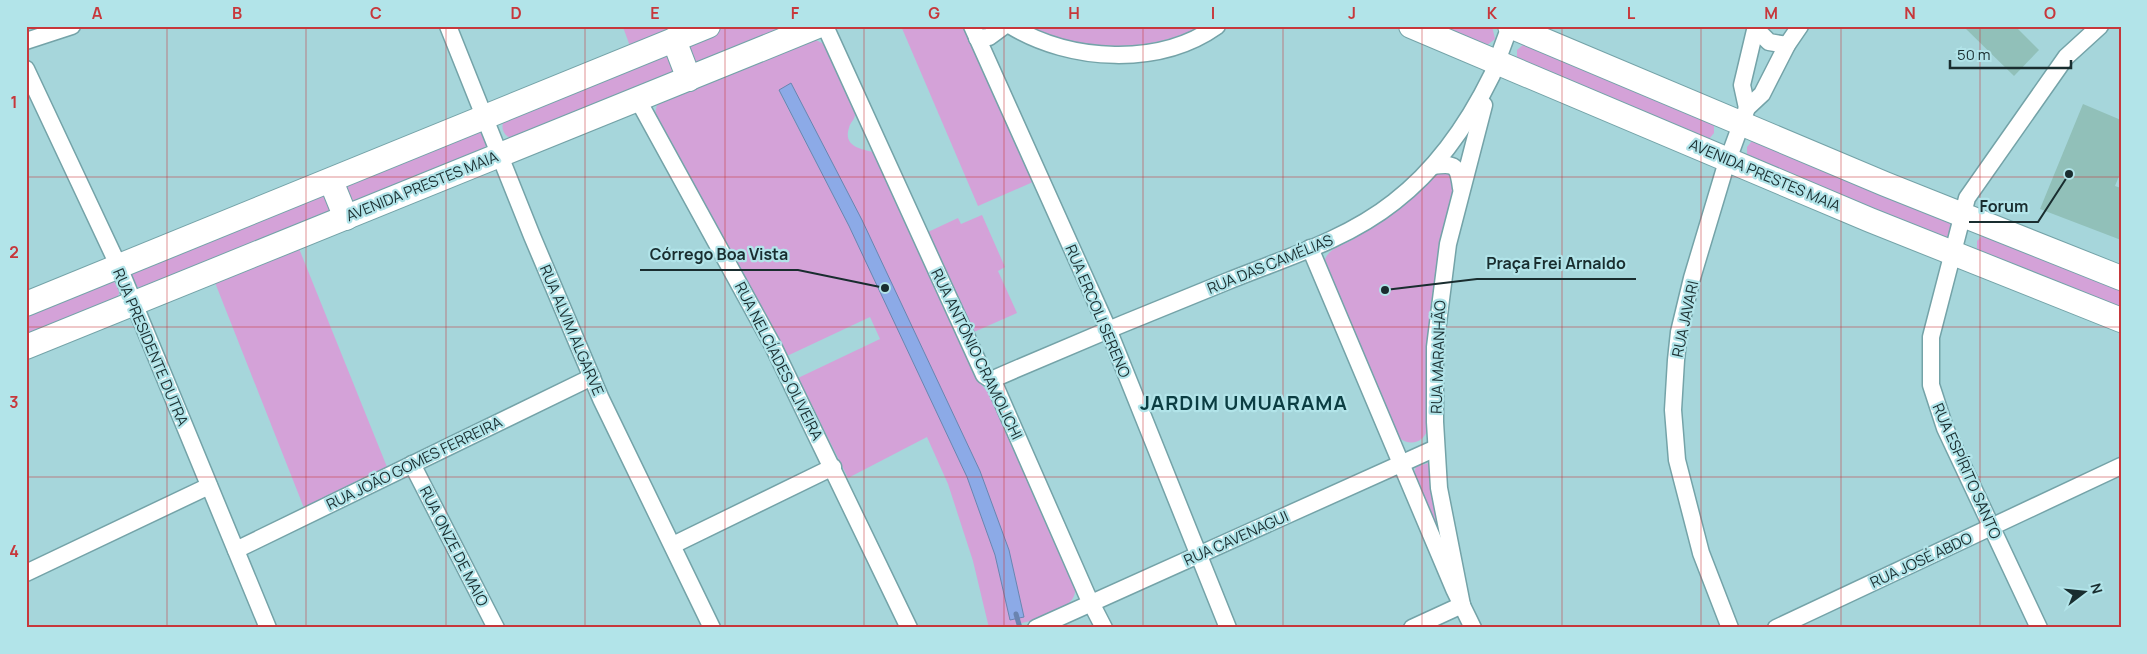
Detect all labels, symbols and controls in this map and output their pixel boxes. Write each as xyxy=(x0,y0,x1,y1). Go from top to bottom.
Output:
text: A xyxy=(92,2,103,24)
text: B xyxy=(232,2,242,24)
text: C xyxy=(370,2,382,24)
text: D xyxy=(510,2,522,24)
text: E xyxy=(650,2,660,24)
text: F xyxy=(791,2,800,24)
text: G xyxy=(928,2,940,24)
text: H xyxy=(1068,2,1080,24)
text: I xyxy=(1211,2,1215,24)
text: J xyxy=(1348,2,1356,24)
text: K xyxy=(1487,2,1498,24)
text: L xyxy=(1627,2,1636,24)
text: M xyxy=(1764,2,1778,24)
text: N xyxy=(1904,2,1916,24)
text: O xyxy=(2044,2,2056,24)
scale bar xyxy=(1950,38,2071,70)
text: 50 m xyxy=(1957,44,1991,65)
text: 1 xyxy=(10,91,18,113)
street label: AVENIDA PRESTES MAIA xyxy=(1686,134,1844,217)
street label: AVENIDA PRESTES MAIA xyxy=(343,146,502,226)
callout: Forum xyxy=(1969,191,2038,222)
text: Forum xyxy=(1980,195,2028,217)
street label: RUA DAS CAMÉLIAS xyxy=(1204,229,1336,299)
callout: Córrego Boa Vista xyxy=(640,239,798,270)
text: 2 xyxy=(9,241,19,263)
street label: RUA ERCOLI SERENO xyxy=(1060,241,1136,381)
text: Córrego Boa Vista xyxy=(650,243,788,265)
callout: Praça Frei Arnaldo xyxy=(1477,248,1636,279)
text: Praça Frei Arnaldo xyxy=(1486,252,1626,274)
street label: RUA ALVIM ALGARVE xyxy=(535,262,609,398)
street label: RUA PRESIDENTE DUTRA xyxy=(108,265,194,430)
street label: RUA ANTÔNIO CRAMOLICHI xyxy=(926,265,1028,443)
street label: RUA NELCÍADES OLIVEIRA xyxy=(730,278,828,444)
street label: RUA JAVARI xyxy=(1667,279,1703,359)
street label: RUA MARANHÃO xyxy=(1426,300,1450,414)
district label: JARDIM UMUARAMA xyxy=(1140,389,1348,416)
text: 3 xyxy=(9,391,19,413)
street label: RUA ESPÍRITO SANTO xyxy=(1928,400,2006,542)
street label: RUA JOÃO GOMES FERREIRA xyxy=(323,411,506,515)
street label: RUA ONZE DE MAIO xyxy=(415,482,493,610)
street label: RUA CAVENAGUI xyxy=(1180,506,1292,570)
street label: RUA JOSÉ ABDO xyxy=(1867,527,1976,593)
text: 4 xyxy=(9,540,19,562)
north arrow xyxy=(2060,566,2110,616)
text: N xyxy=(2086,581,2107,596)

